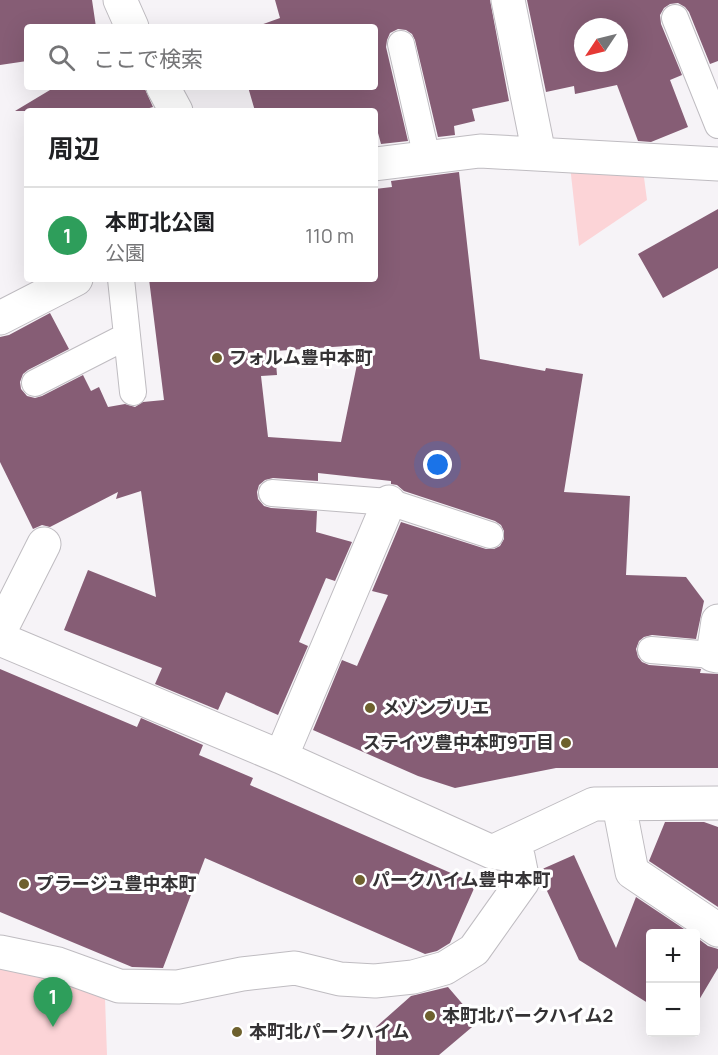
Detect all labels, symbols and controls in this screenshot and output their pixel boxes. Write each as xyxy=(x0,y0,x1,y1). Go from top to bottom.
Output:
north arrow xyxy=(574,18,628,72)
search box xyxy=(24,24,378,90)
icon: search xyxy=(45,41,78,74)
text: ここで検索 xyxy=(93,44,203,74)
text: 周辺 xyxy=(48,130,100,166)
text: 本町北公園 xyxy=(105,207,215,237)
text: 1 xyxy=(63,222,72,249)
text: 110 m xyxy=(305,222,354,249)
text: 公園 xyxy=(105,239,145,266)
place label: フォルム豊中本町 xyxy=(229,345,373,369)
marker: フォルム豊中本町 xyxy=(210,351,224,365)
your location xyxy=(423,450,452,479)
place label: メゾンブリエ xyxy=(382,695,489,719)
marker: メゾンブリエ xyxy=(363,701,377,715)
place label: ステイツ豊中本町9丁目 xyxy=(363,730,554,754)
marker: ステイツ豊中本町9丁目 xyxy=(559,736,573,750)
place label: パークハイム豊中本町 xyxy=(372,867,550,891)
place label: プラージュ豊中本町 xyxy=(36,871,196,895)
marker: パークハイム豊中本町 xyxy=(353,873,367,887)
marker: プラージュ豊中本町 xyxy=(17,877,31,891)
map controls xyxy=(646,929,700,1037)
button: + xyxy=(646,929,700,983)
pin: 1 xyxy=(34,978,72,1027)
button: − xyxy=(646,983,700,1037)
place label: 本町北パークハイム2 xyxy=(442,1003,613,1027)
marker: 本町北パークハイム2 xyxy=(423,1009,437,1023)
place label: 本町北パークハイム xyxy=(249,1019,409,1043)
marker: 本町北パークハイム xyxy=(230,1025,244,1039)

